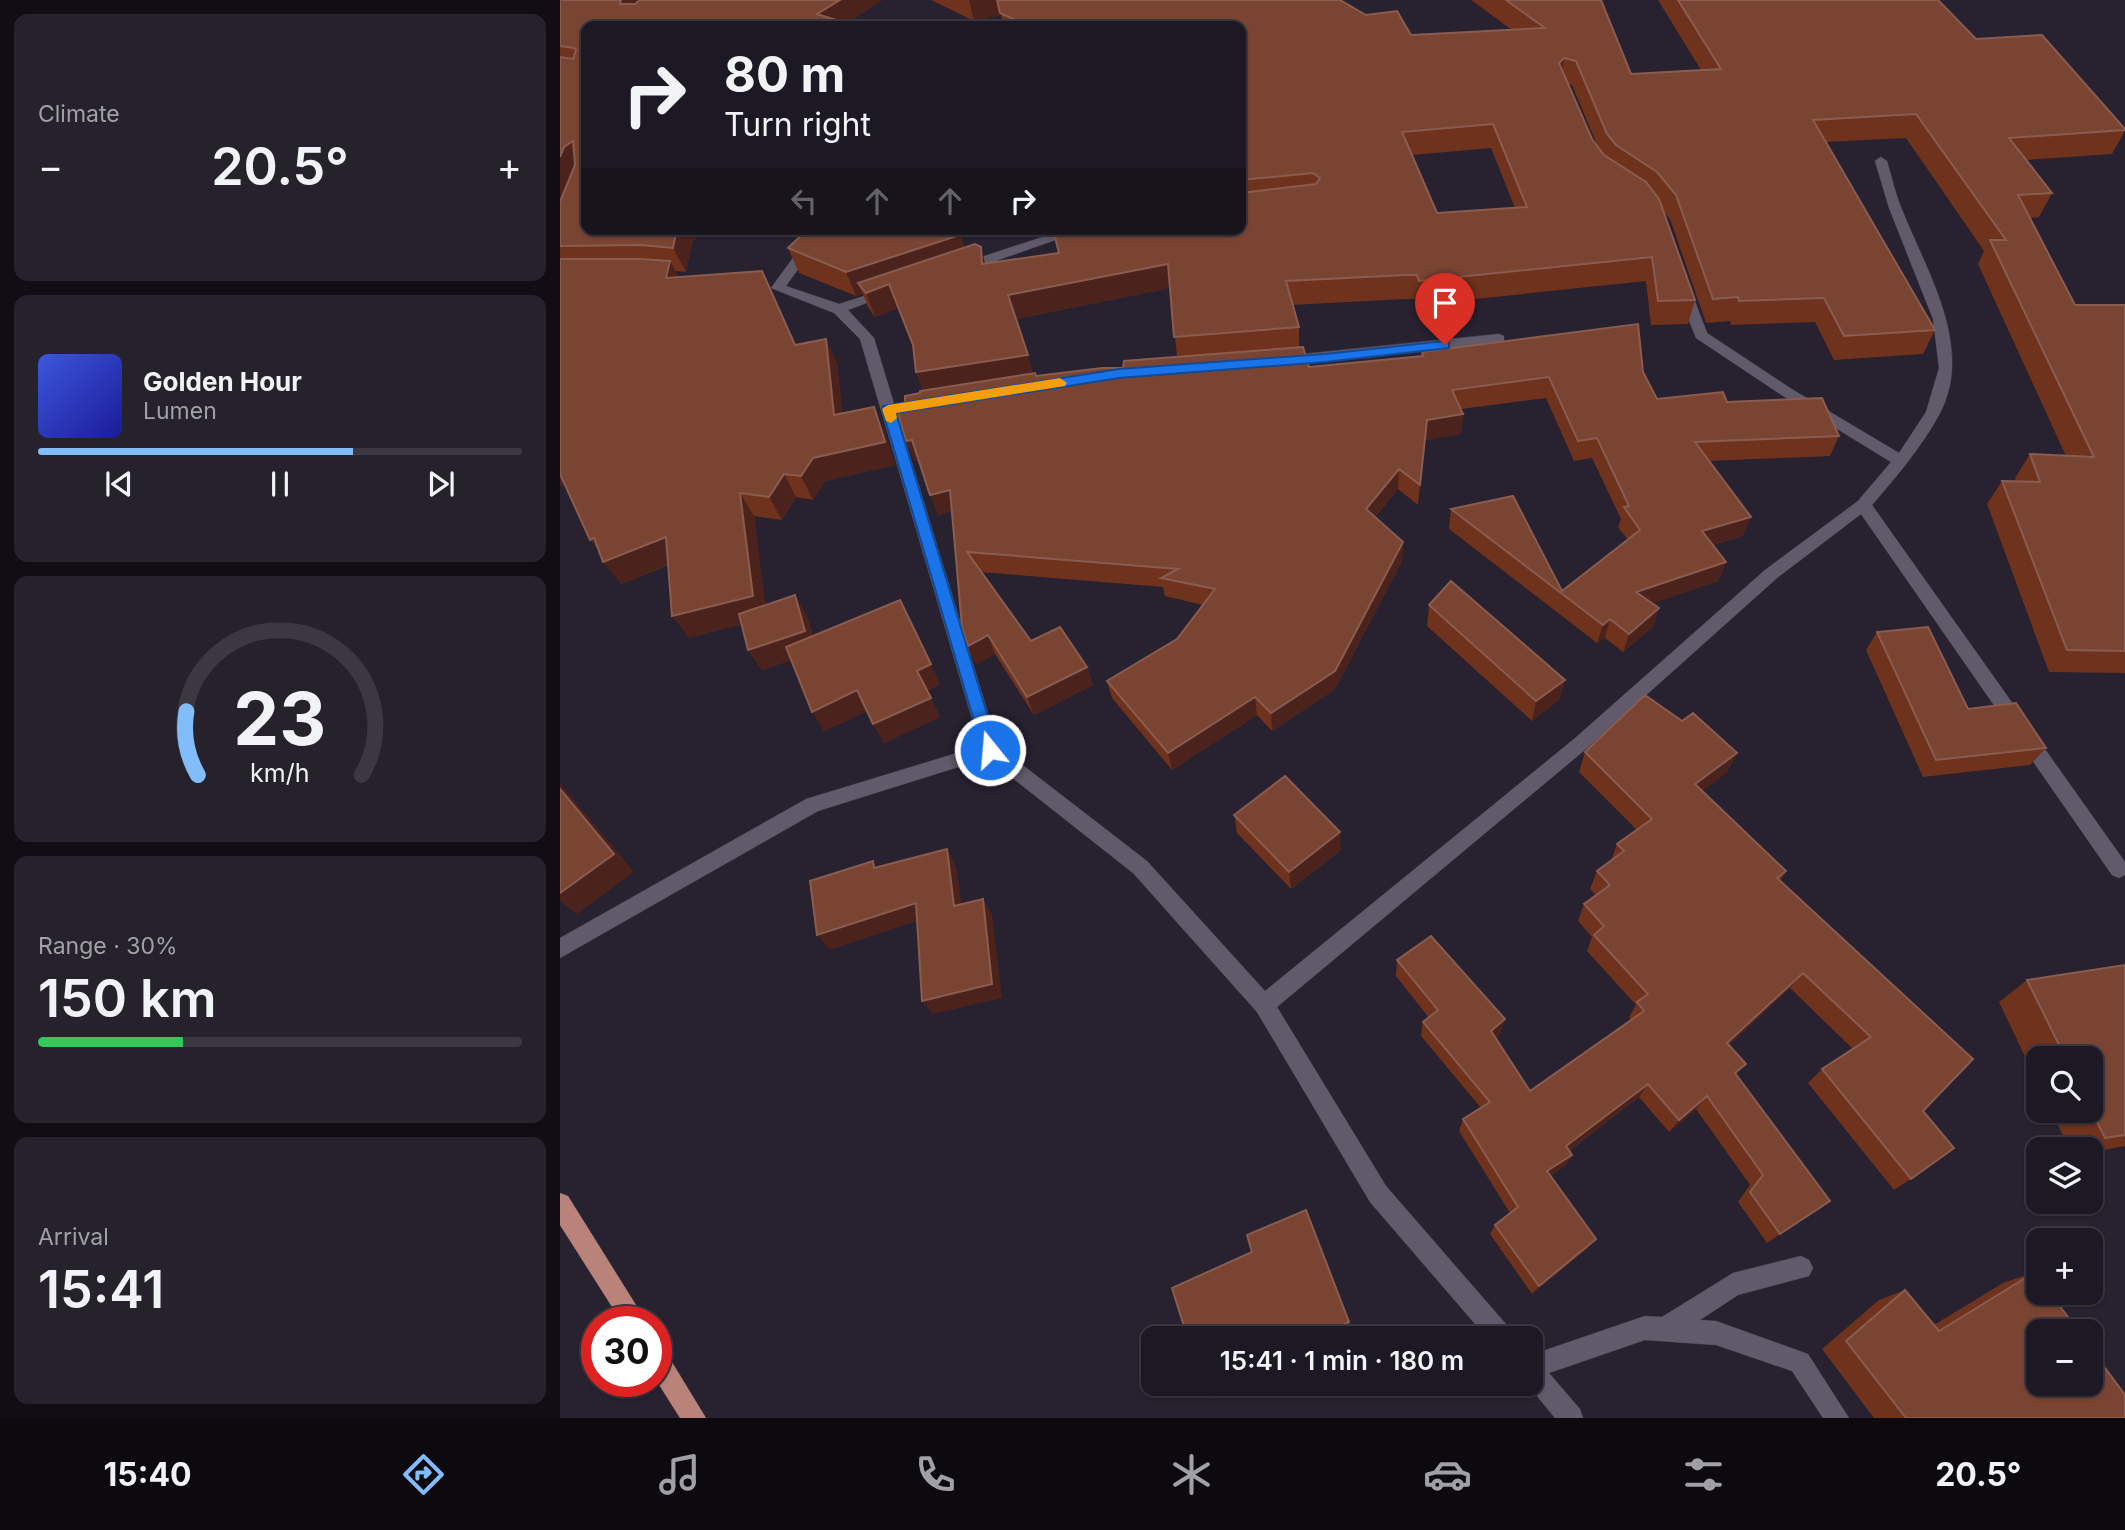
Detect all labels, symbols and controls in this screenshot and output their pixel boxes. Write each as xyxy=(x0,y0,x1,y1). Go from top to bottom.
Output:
text: 80 m xyxy=(724,45,845,104)
icon: right xyxy=(609,49,700,140)
text: Climate xyxy=(38,100,120,128)
text: Turn right xyxy=(724,105,871,144)
text: 20.5° xyxy=(211,135,349,198)
text: − xyxy=(38,143,63,189)
text: + xyxy=(497,143,522,189)
icon: left xyxy=(785,182,823,220)
icon: ahead xyxy=(858,182,896,220)
icon: ahead xyxy=(931,182,969,220)
icon: right xyxy=(1004,182,1042,220)
pin xyxy=(1415,273,1475,345)
icon: arrive xyxy=(1426,284,1464,322)
text: Golden Hour xyxy=(143,366,302,397)
text: Lumen xyxy=(143,397,217,425)
icon: previous xyxy=(100,465,138,503)
icon: pause xyxy=(261,465,299,503)
icon: next xyxy=(422,465,460,503)
text: 23 xyxy=(234,674,326,763)
position arrow xyxy=(953,713,1027,787)
text: km/h xyxy=(250,758,310,788)
text: Range · 30% xyxy=(38,932,178,960)
text: 150 km xyxy=(38,967,217,1030)
map controls xyxy=(2026,1046,2103,1396)
button: search xyxy=(2026,1046,2103,1123)
button: layers xyxy=(2026,1137,2103,1214)
text: Arrival xyxy=(38,1223,109,1251)
button: + xyxy=(2026,1228,2103,1305)
text: 15:41 xyxy=(38,1258,164,1321)
speed limit sign: 30 xyxy=(581,1306,672,1397)
button: − xyxy=(2026,1319,2103,1396)
text: 15:41 · 1 min · 180 m xyxy=(1220,1345,1464,1376)
icon: directions xyxy=(399,1450,448,1499)
icon: music xyxy=(655,1450,704,1499)
icon: phone xyxy=(911,1450,960,1499)
icon: climate xyxy=(1167,1450,1216,1499)
icon: car xyxy=(1423,1450,1472,1499)
icon: filters xyxy=(1679,1450,1728,1499)
text: 15:40 xyxy=(104,1455,192,1494)
text: 20.5° xyxy=(1935,1455,2021,1494)

